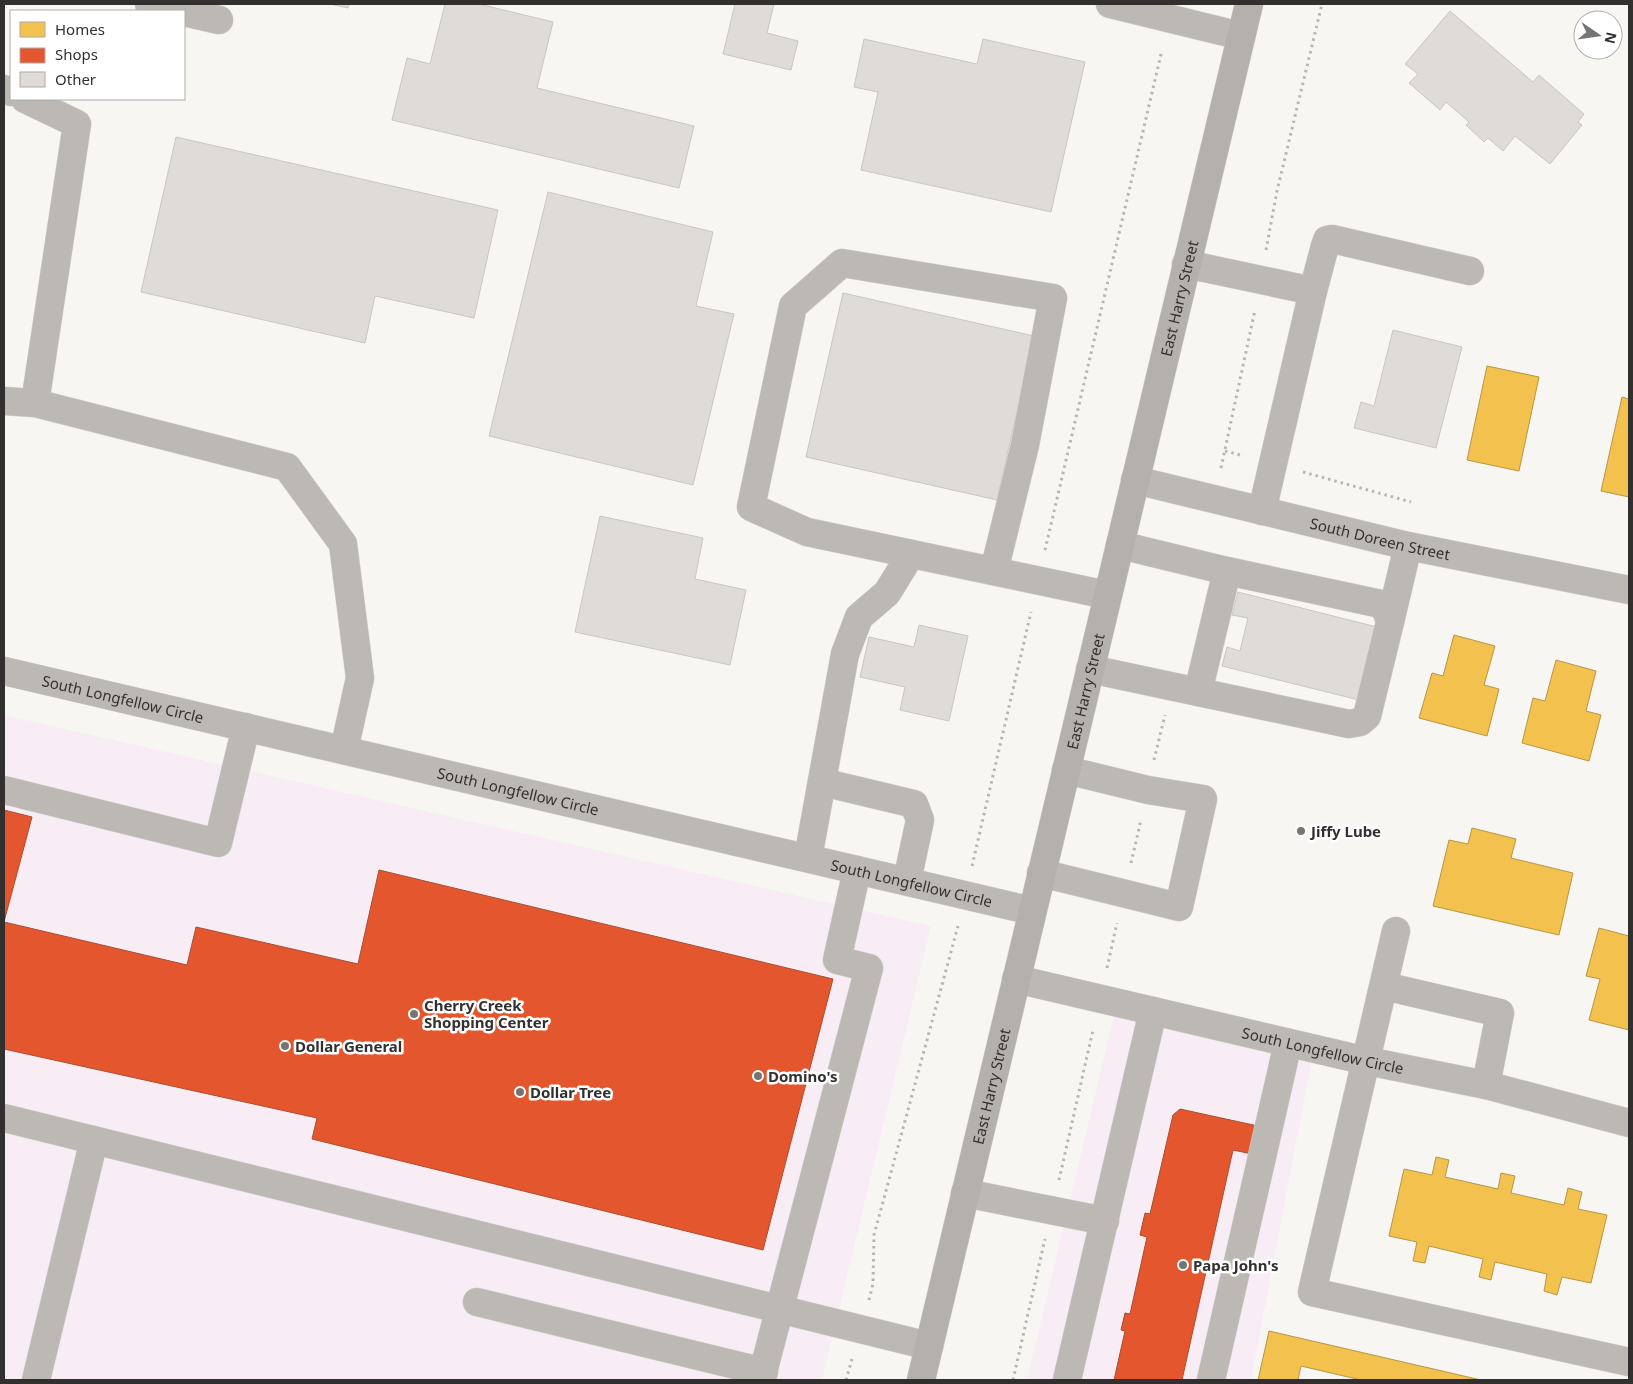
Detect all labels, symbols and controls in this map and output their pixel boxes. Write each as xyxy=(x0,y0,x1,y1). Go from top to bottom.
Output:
legend xyxy=(10,10,185,100)
north arrow xyxy=(1573,10,1623,60)
text: Homes xyxy=(55,19,105,39)
text: N xyxy=(1601,30,1622,46)
text: Shops xyxy=(55,44,98,64)
text: Other xyxy=(55,69,96,89)
street label: East Harry Street xyxy=(1155,238,1202,358)
street label: South Doreen Street xyxy=(1308,513,1452,564)
street label: East Harry Street xyxy=(1062,631,1109,751)
street label: South Longfellow Circle xyxy=(40,670,206,727)
street label: South Longfellow Circle xyxy=(435,763,601,820)
place label: Jiffy Lube xyxy=(1309,821,1381,841)
marker: Jiffy Lube xyxy=(1295,825,1307,837)
street label: South Longfellow Circle xyxy=(829,854,994,911)
place label: Cherry Creek Shopping Center xyxy=(424,995,549,1032)
marker: Cherry Creek Shopping Center xyxy=(408,1008,420,1020)
street label: South Longfellow Circle xyxy=(1240,1022,1405,1078)
street label: East Harry Street xyxy=(968,1026,1015,1146)
place label: Dollar General xyxy=(295,1036,402,1056)
marker: Dollar General xyxy=(279,1040,291,1052)
place label: Domino's xyxy=(768,1066,838,1086)
marker: Domino's xyxy=(752,1070,764,1082)
place label: Dollar Tree xyxy=(530,1082,611,1102)
marker: Dollar Tree xyxy=(514,1086,526,1098)
place label: Papa John's xyxy=(1193,1255,1278,1275)
marker: Papa John's xyxy=(1177,1259,1189,1271)

